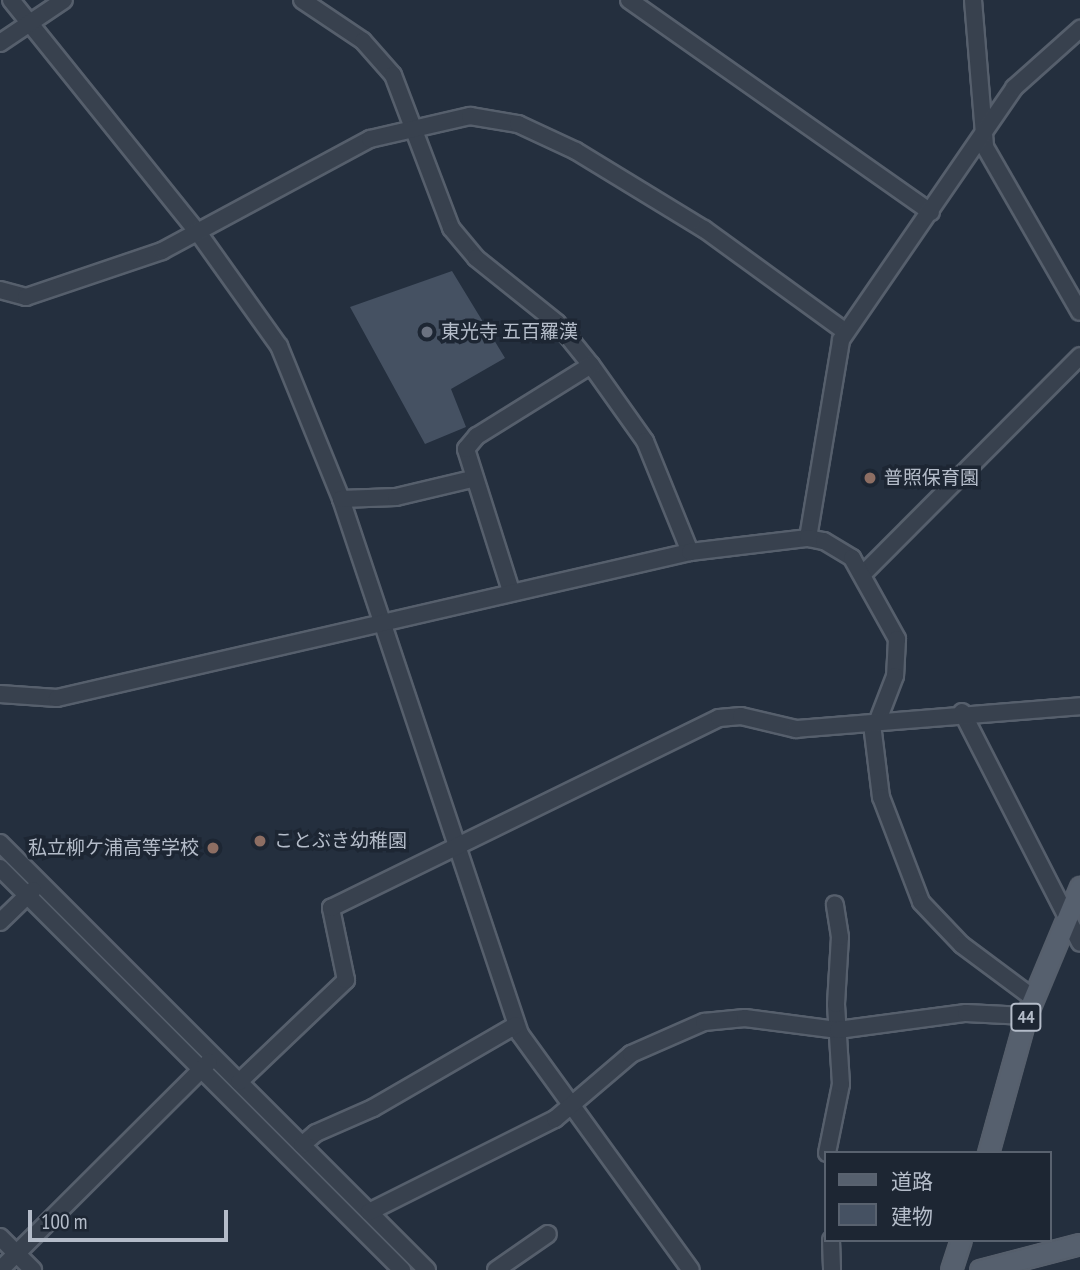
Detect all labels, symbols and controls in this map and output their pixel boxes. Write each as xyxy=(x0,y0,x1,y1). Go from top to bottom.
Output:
place label: 東光寺 五百羅漢 xyxy=(441,321,578,343)
marker: 東光寺 五百羅漢 xyxy=(419,324,435,340)
place label: 普照保育園 xyxy=(884,467,979,489)
marker: 普照保育園 xyxy=(862,470,878,486)
place label: ことぶき幼稚園 xyxy=(274,830,407,852)
marker: ことぶき幼稚園 xyxy=(252,833,268,849)
place label: 私立柳ケ浦高等学校 xyxy=(28,837,199,859)
marker: 私立柳ケ浦高等学校 xyxy=(205,840,221,856)
road number: 44 xyxy=(1010,1002,1042,1032)
legend xyxy=(824,1151,1052,1242)
text: 道路 xyxy=(891,1168,933,1195)
scale bar xyxy=(32,1196,231,1240)
text: 建物 xyxy=(891,1203,933,1230)
text: 100 m xyxy=(41,1208,87,1235)

